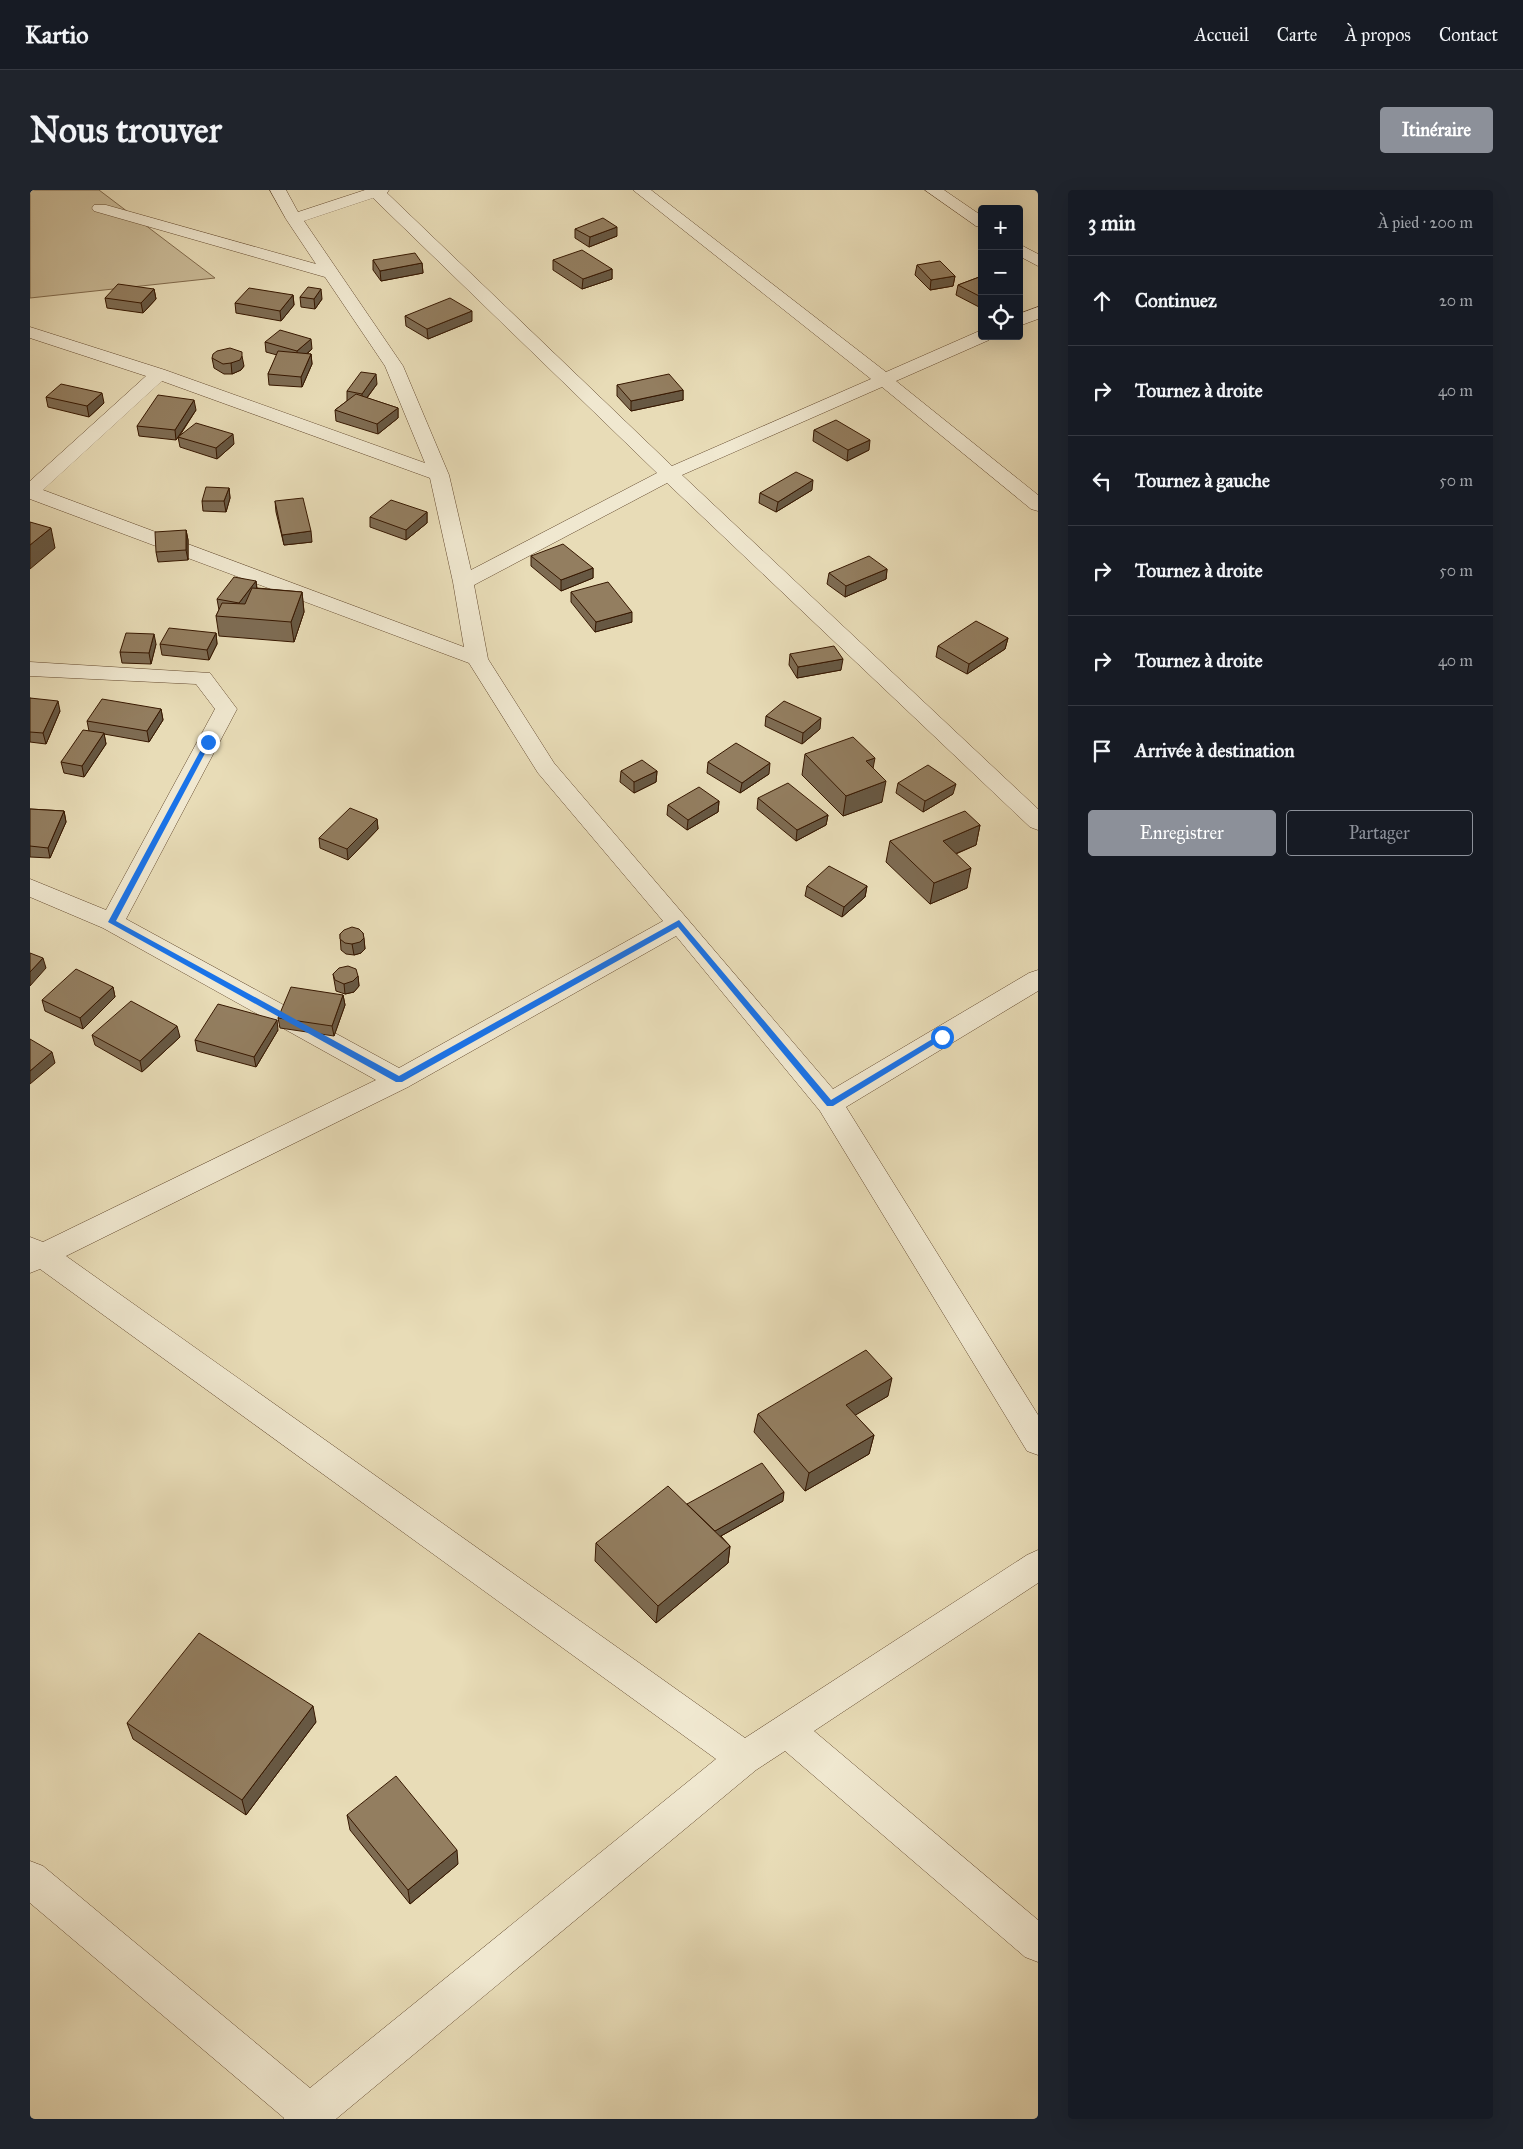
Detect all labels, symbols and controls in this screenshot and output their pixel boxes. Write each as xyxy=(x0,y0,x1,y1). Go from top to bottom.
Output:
text: Kartio xyxy=(25,20,88,50)
text: Accueil xyxy=(1195,24,1249,46)
text: Carte xyxy=(1277,24,1317,46)
text: À propos xyxy=(1345,24,1411,46)
text: Contact xyxy=(1439,24,1498,46)
button: Itinéraire xyxy=(1380,107,1493,153)
text: Nous trouver xyxy=(30,109,222,152)
map controls xyxy=(978,205,1023,340)
button: + xyxy=(978,205,1023,250)
text: 3 min xyxy=(1088,210,1136,236)
text: À pied · 200 m xyxy=(1378,213,1473,232)
button: − xyxy=(978,250,1023,295)
icon: ahead xyxy=(1088,287,1116,315)
text: Continuez xyxy=(1135,289,1217,312)
text: 20 m xyxy=(1439,291,1473,310)
button: locate xyxy=(978,295,1023,340)
icon: right xyxy=(1088,377,1116,405)
text: Tournez à droite xyxy=(1135,379,1263,402)
text: 40 m xyxy=(1438,381,1473,400)
icon: left xyxy=(1088,467,1116,495)
text: Tournez à gauche xyxy=(1135,469,1270,492)
text: 50 m xyxy=(1439,471,1473,490)
icon: right xyxy=(1088,557,1116,585)
text: Tournez à droite xyxy=(1135,559,1263,582)
text: 50 m xyxy=(1439,561,1473,580)
icon: right xyxy=(1088,647,1116,675)
text: Tournez à droite xyxy=(1135,649,1263,672)
text: 40 m xyxy=(1438,651,1473,670)
route end xyxy=(197,731,220,754)
icon: arrive xyxy=(1088,737,1116,765)
text: Arrivée à destination xyxy=(1135,739,1294,762)
button: Enregistrer xyxy=(1088,810,1276,856)
button: Partager xyxy=(1286,810,1473,856)
route start xyxy=(931,1026,954,1049)

